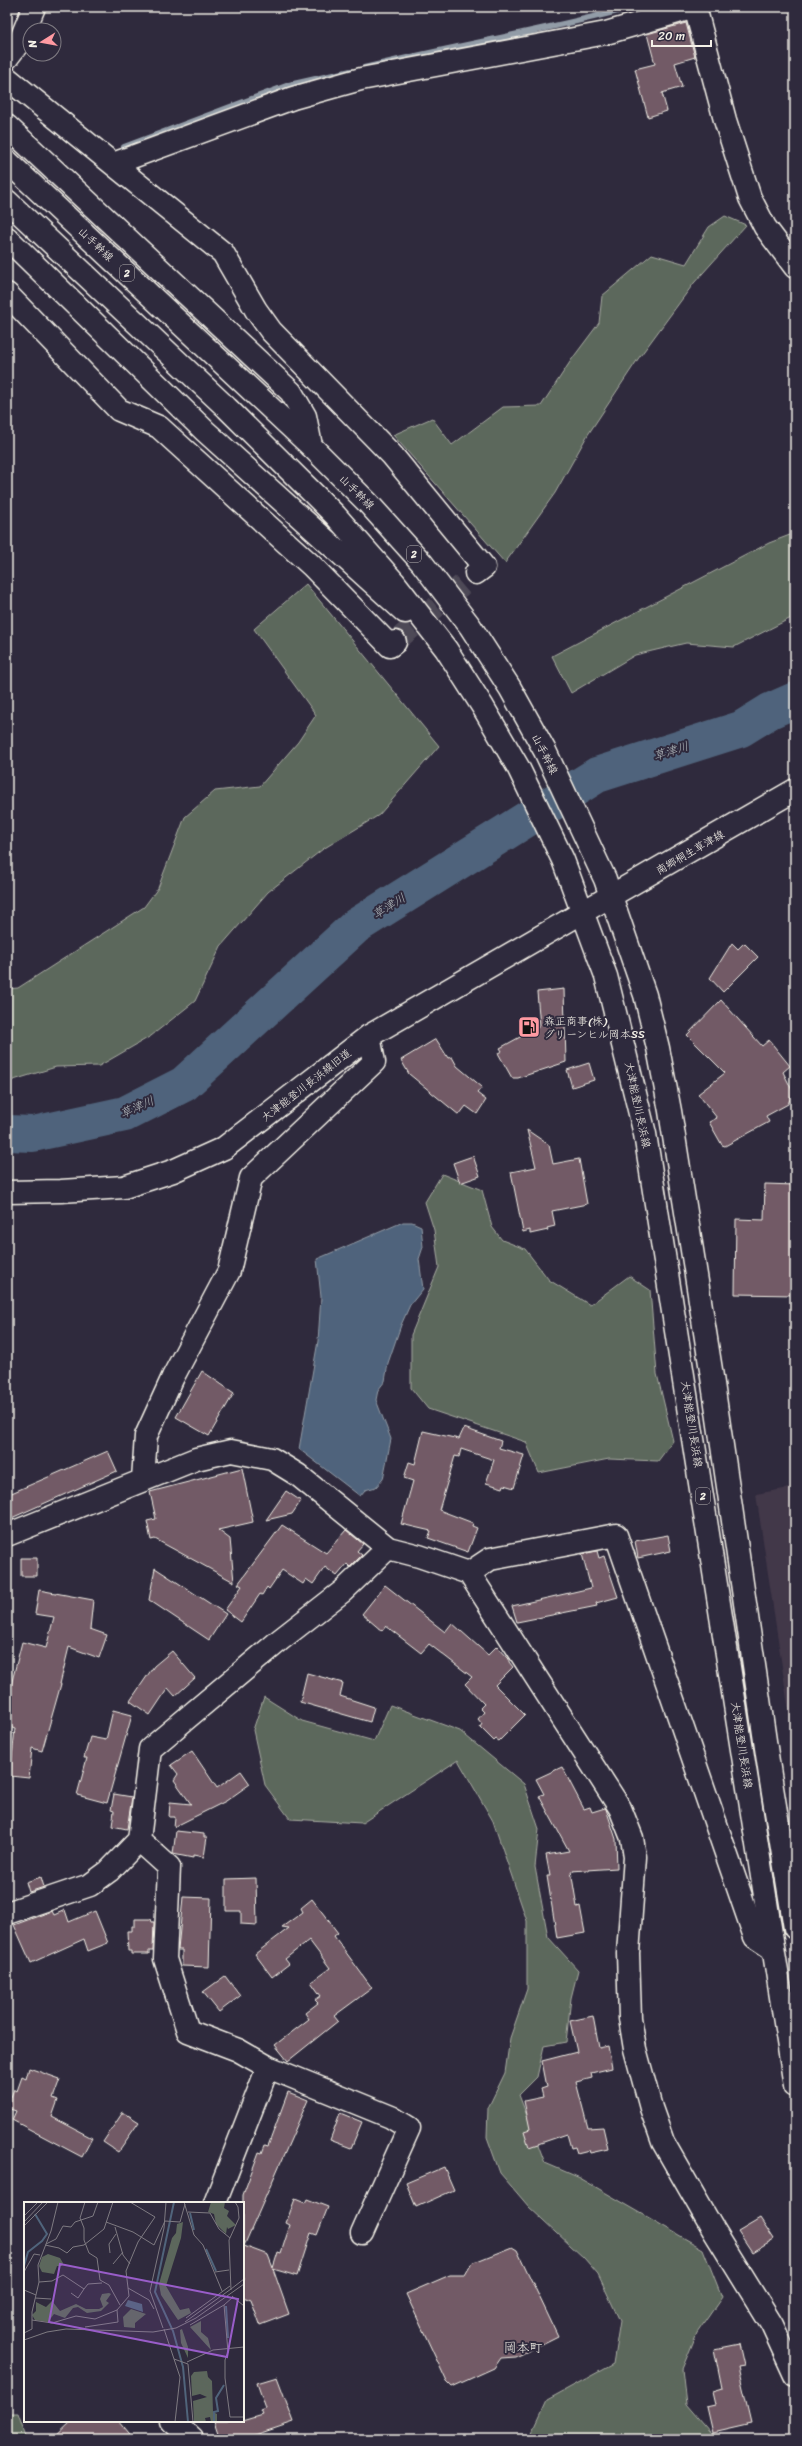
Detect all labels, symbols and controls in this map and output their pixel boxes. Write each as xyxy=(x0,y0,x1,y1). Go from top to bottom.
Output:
north arrow xyxy=(22,22,62,62)
scale bar xyxy=(652,22,711,48)
text: 20 m xyxy=(658,25,685,47)
text: N xyxy=(23,38,43,50)
street label: 山手幹線 xyxy=(73,222,118,266)
road number: 2 xyxy=(120,265,134,281)
street label: 山手幹線 xyxy=(334,470,379,515)
road number: 2 xyxy=(407,546,421,562)
street label: 山手幹線 xyxy=(526,730,563,778)
water label: 草津川 xyxy=(650,735,692,767)
street label: 南郷桐生草津線 xyxy=(652,825,728,880)
water label: 草津川 xyxy=(368,887,410,925)
place label: 森正商事(株) グリーンヒル岡本SS xyxy=(544,1012,645,1044)
fuel station icon: 森正商事(株) グリーンヒル岡本SS xyxy=(516,1014,542,1040)
street label: 大津能登川長浜線旧道 xyxy=(257,1044,355,1127)
street label: 大津能登川長浜線 xyxy=(619,1060,656,1150)
water label: 草津川 xyxy=(116,1090,158,1124)
street label: 大津能登川長浜線 xyxy=(675,1379,708,1469)
road number: 2 xyxy=(696,1488,710,1504)
street label: 大津能登川長浜線 xyxy=(725,1700,758,1790)
inset map xyxy=(24,2202,244,2422)
district label: 岡本町 xyxy=(503,2336,543,2359)

